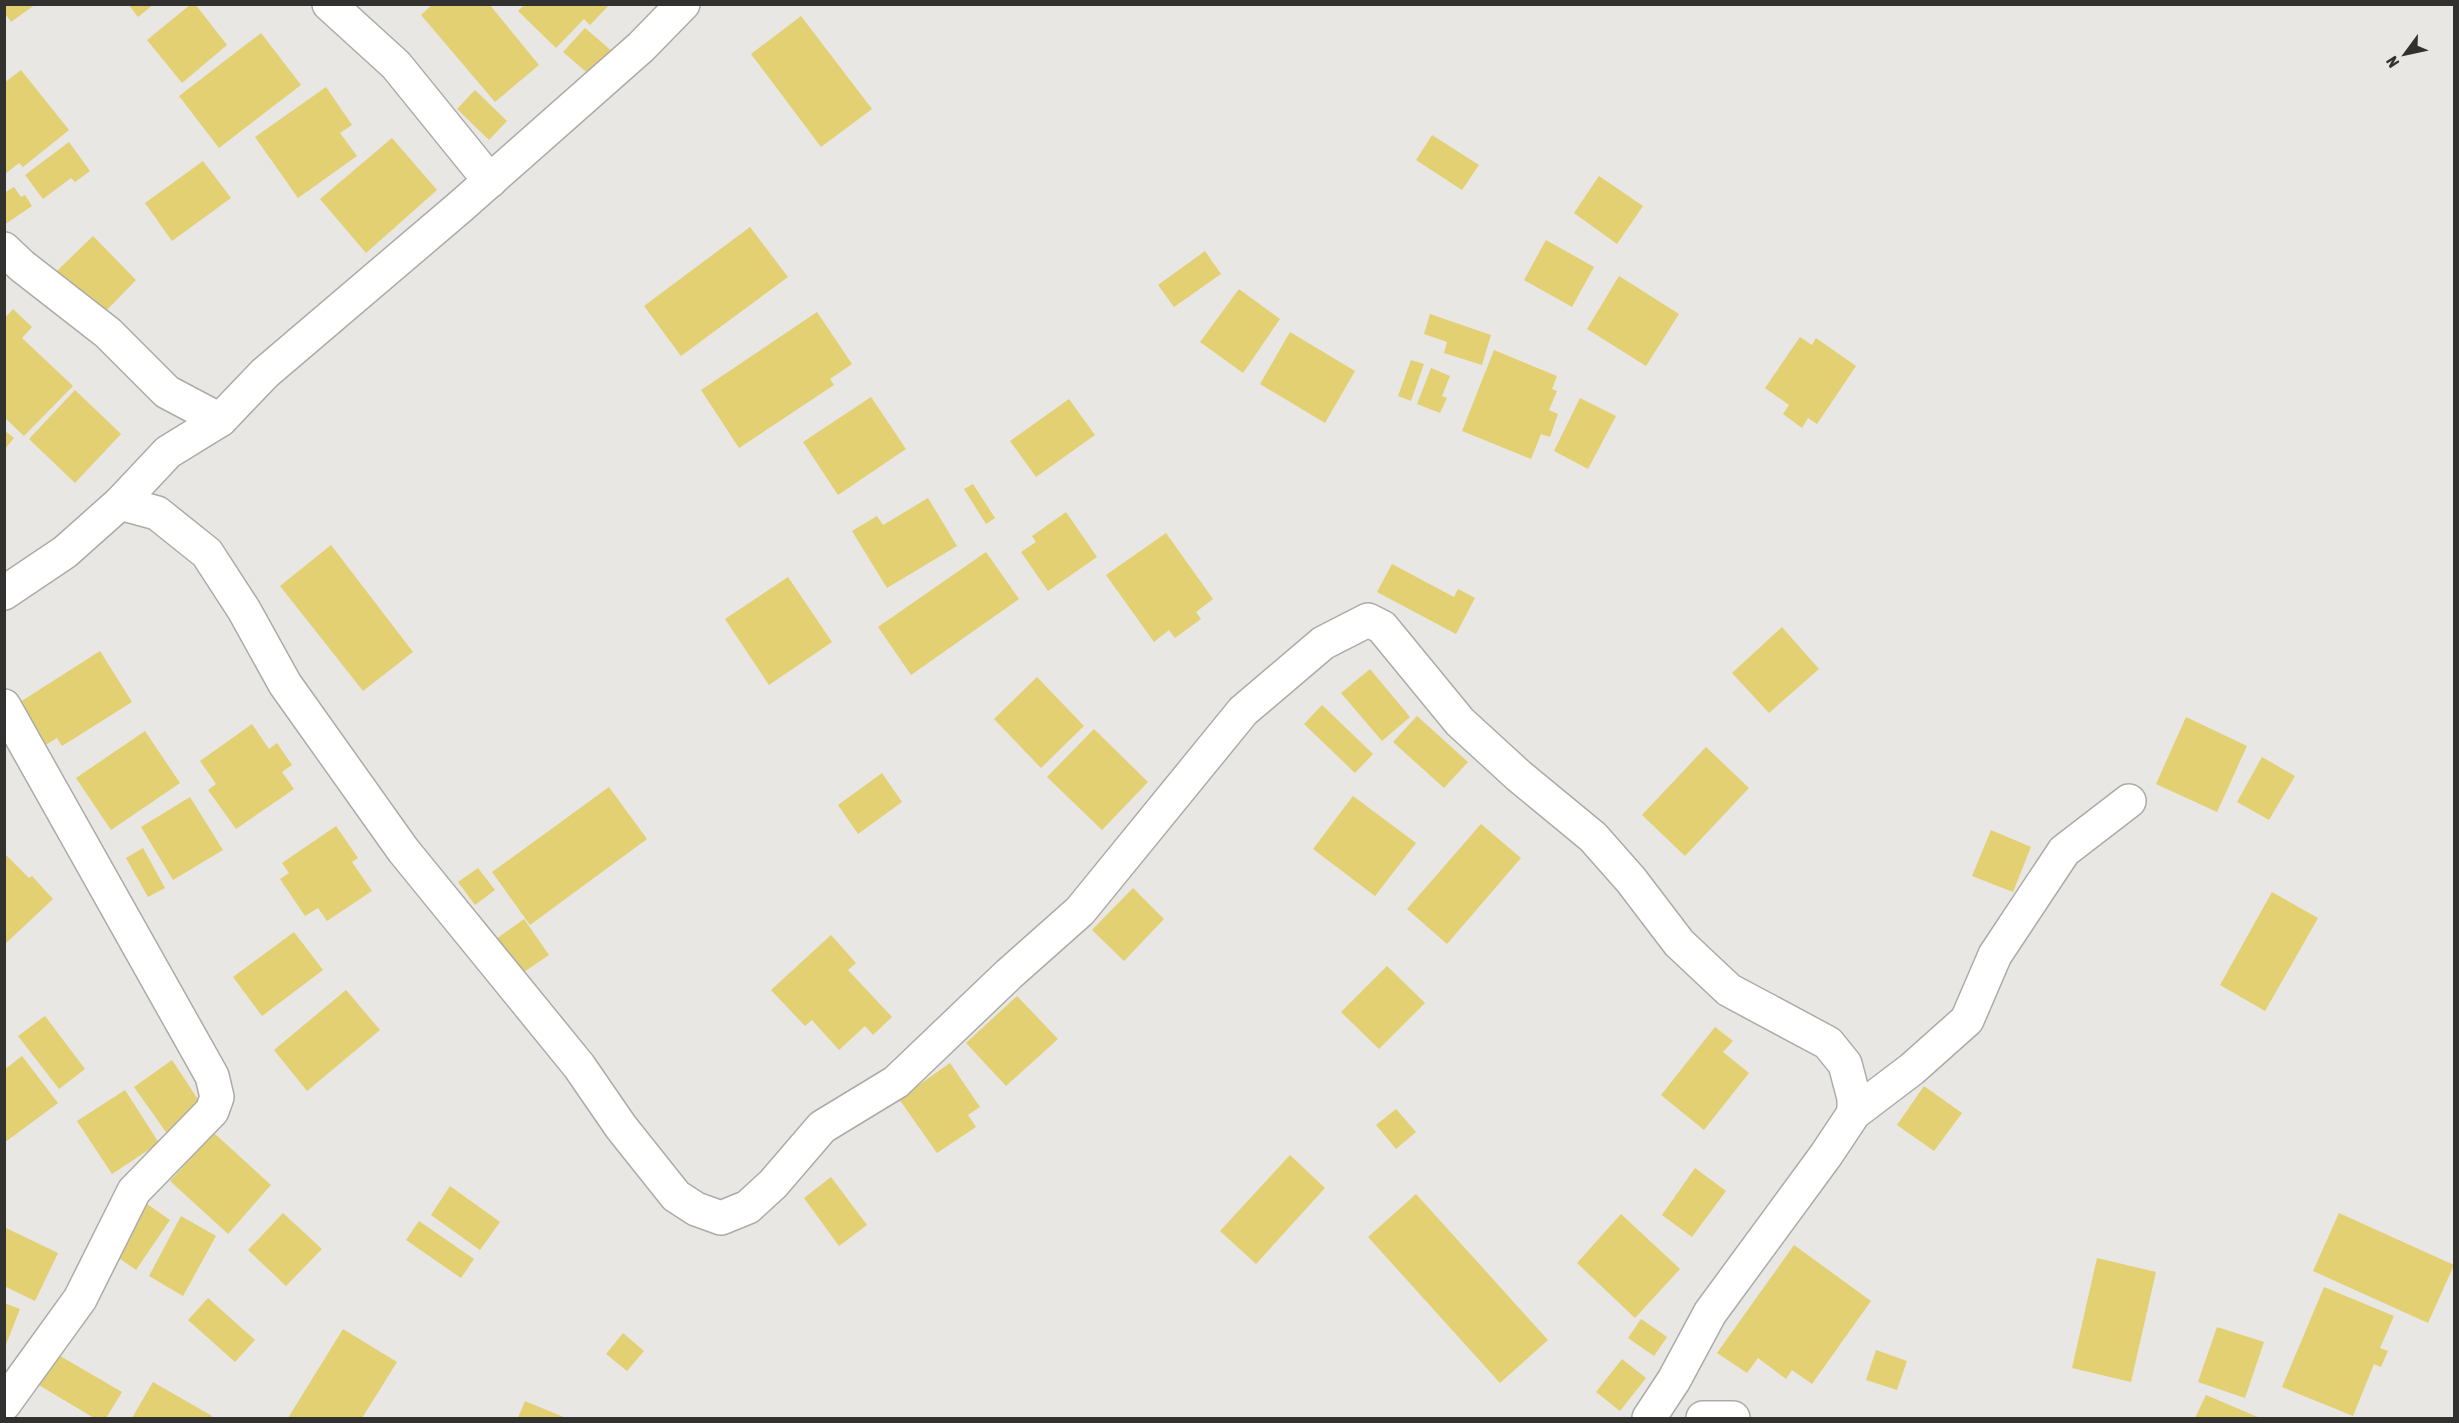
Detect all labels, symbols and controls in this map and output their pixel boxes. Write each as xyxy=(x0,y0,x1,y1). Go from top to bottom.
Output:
north arrow xyxy=(2375,24,2435,84)
text: N xyxy=(2382,53,2403,71)

